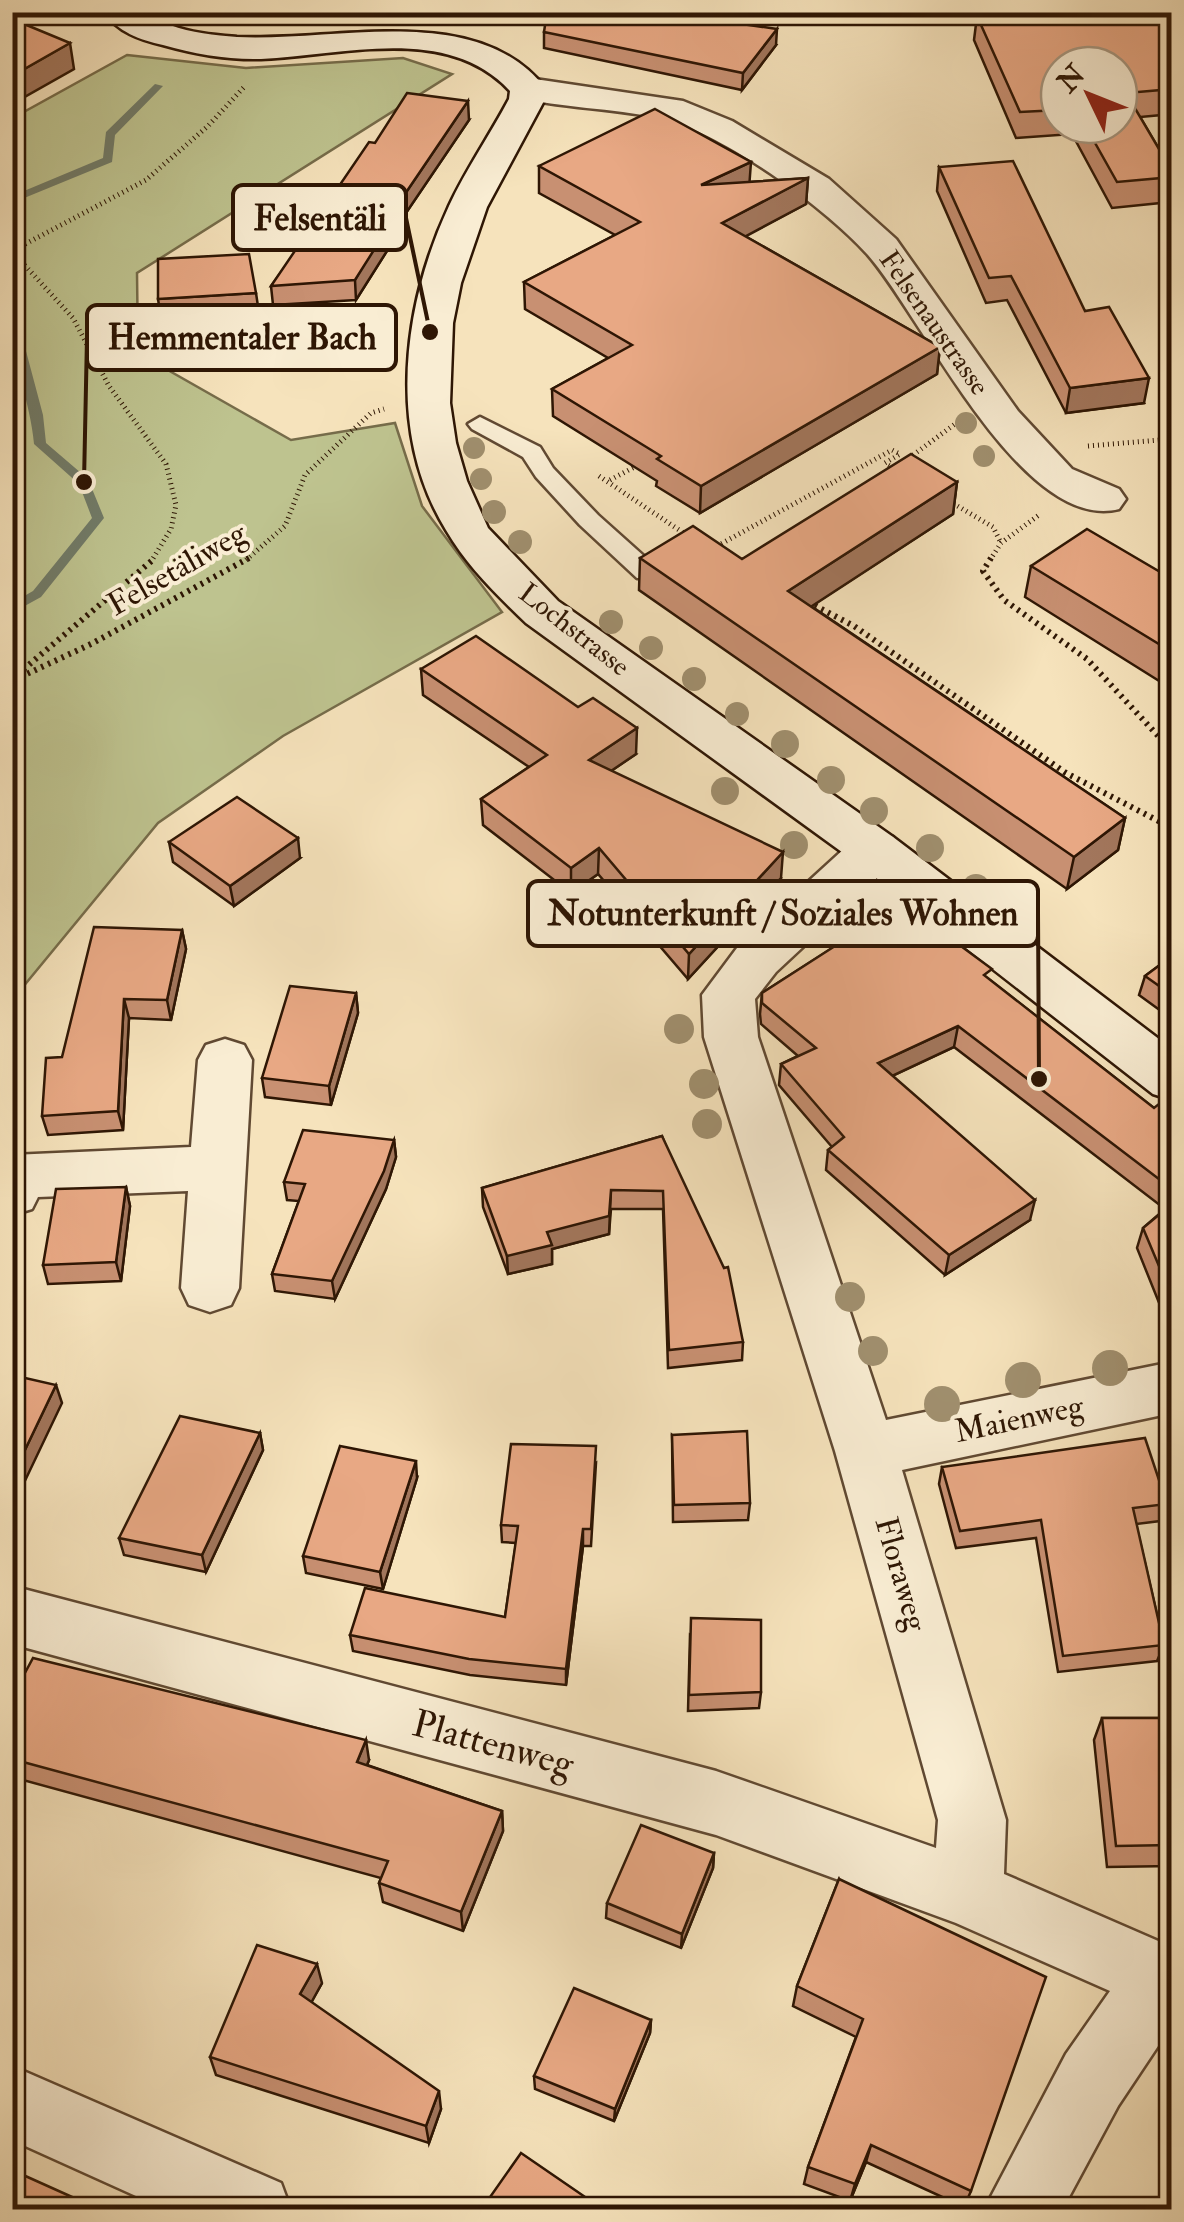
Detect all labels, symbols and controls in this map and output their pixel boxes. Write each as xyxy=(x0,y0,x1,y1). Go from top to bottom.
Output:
north arrow xyxy=(1039,45,1139,145)
text: N xyxy=(1050,57,1094,101)
callout: Felsentäli xyxy=(233,185,406,250)
text: Felsentäli xyxy=(253,197,387,241)
street label: Felsenaustrasse xyxy=(871,244,997,403)
callout: Hemmentaler Bach xyxy=(87,305,396,370)
text: Hemmentaler Bach xyxy=(108,316,377,360)
street label: Felsetäliweg xyxy=(100,513,255,625)
street label: Lochstrasse xyxy=(511,576,637,684)
callout: Notunterkunft / Soziales Wohnen xyxy=(528,881,1038,946)
text: Notunterkunft / Soziales Wohnen xyxy=(547,892,1018,936)
street label: Maienweg xyxy=(951,1386,1088,1452)
street label: Floraweg xyxy=(866,1512,937,1637)
street label: Plattenweg xyxy=(407,1699,580,1789)

